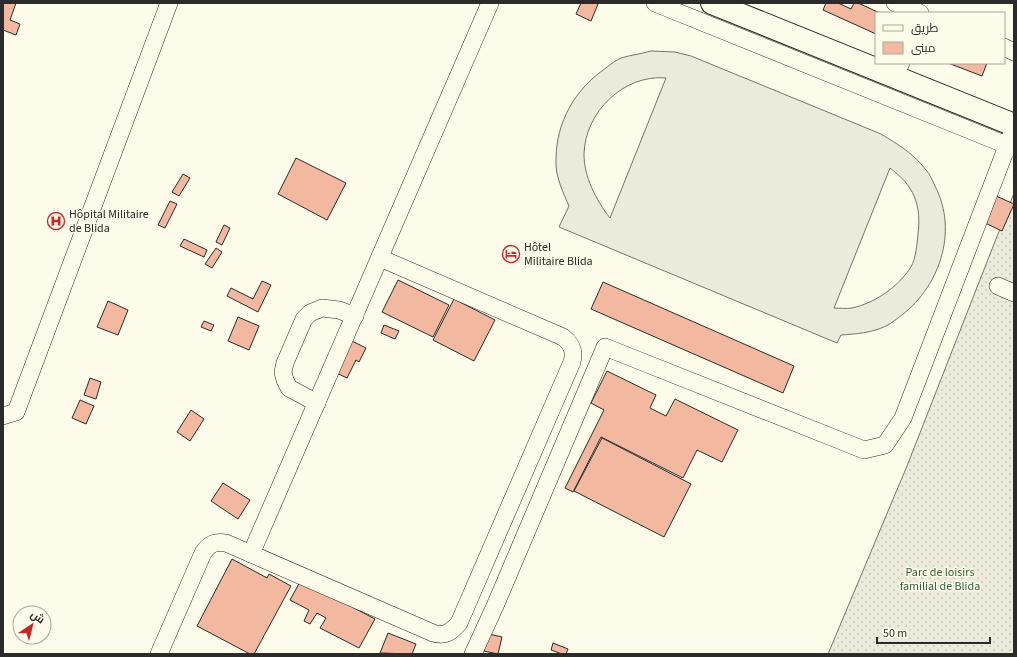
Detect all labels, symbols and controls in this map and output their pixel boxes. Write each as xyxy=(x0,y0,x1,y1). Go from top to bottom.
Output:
legend xyxy=(875,12,1005,64)
text: طريق xyxy=(911,20,939,37)
text: مبنى xyxy=(911,40,936,57)
place label: Hôpital Militaire de Blida xyxy=(69,206,149,237)
hospital icon: Hôpital Militaire de Blida xyxy=(46,211,66,231)
place label: Hôtel Militaire Blida xyxy=(524,239,593,270)
hotel icon: Hôtel Militaire Blida xyxy=(501,244,521,264)
park label: Parc de loisirs familial de Blida xyxy=(900,564,980,595)
north arrow xyxy=(12,605,52,645)
text: ش xyxy=(27,607,48,627)
scale bar xyxy=(877,619,990,645)
text: 50 m xyxy=(883,625,907,642)

